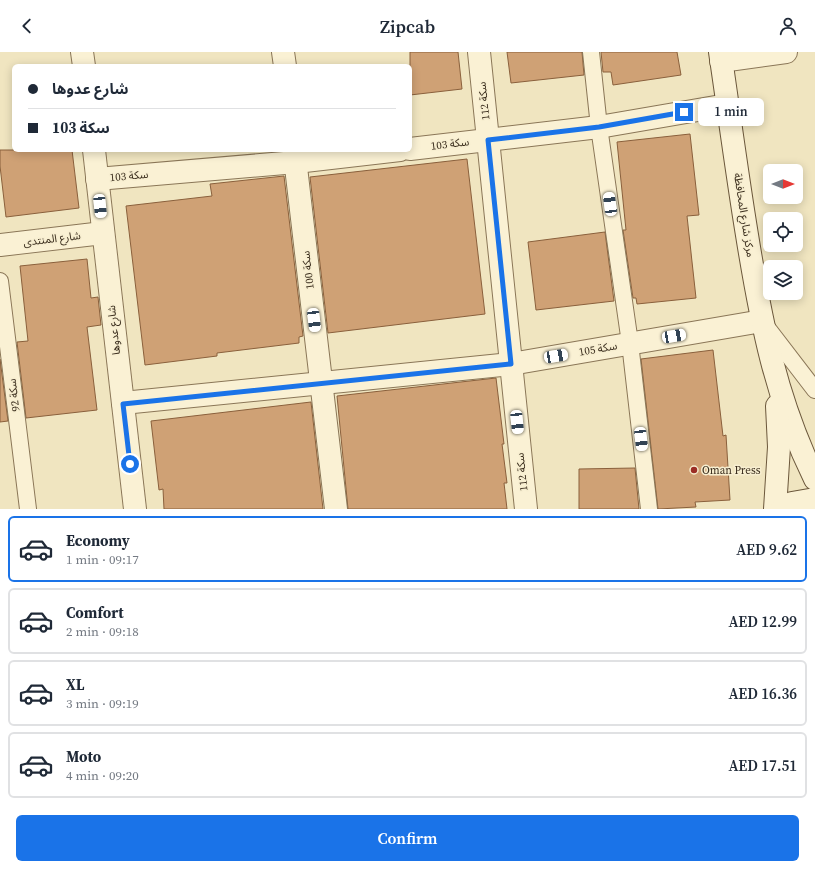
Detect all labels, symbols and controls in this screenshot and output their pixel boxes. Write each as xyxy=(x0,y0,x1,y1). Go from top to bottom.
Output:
text: Zipcab xyxy=(380,14,435,39)
icon: back xyxy=(16,15,38,37)
icon: person xyxy=(777,15,799,37)
text: شارع عدوها xyxy=(52,78,128,99)
street label: سكة 112 xyxy=(474,81,493,121)
callout: 1 min xyxy=(698,98,764,126)
route end xyxy=(675,103,693,121)
text: 1 min xyxy=(714,103,748,120)
text: سكة 103 xyxy=(52,117,110,138)
street label: سكة 103 xyxy=(430,134,470,154)
north arrow xyxy=(763,164,803,204)
map controls xyxy=(763,164,803,300)
street label: سكة 103 xyxy=(109,167,149,185)
street label: مركز شارع المحافظة xyxy=(730,172,758,258)
car xyxy=(602,191,618,217)
car xyxy=(93,193,107,219)
button: locate xyxy=(763,212,803,252)
street label: شارع المنتدى xyxy=(22,228,82,250)
street label: سكة 100 xyxy=(298,250,318,290)
button: layers xyxy=(763,260,803,300)
street label: شارع عدوها xyxy=(104,304,124,356)
car xyxy=(307,307,321,333)
car xyxy=(661,328,687,344)
street label: سكة 105 xyxy=(578,338,619,360)
car xyxy=(543,348,569,364)
street label: سكة 92 xyxy=(4,377,23,412)
car xyxy=(510,409,524,435)
car xyxy=(634,426,648,452)
street label: سكة 112 xyxy=(512,452,531,492)
route start xyxy=(121,455,139,473)
place label: Oman Press xyxy=(702,463,761,478)
marker: Oman Press xyxy=(689,465,699,475)
text: Economy xyxy=(66,530,130,551)
icon: car xyxy=(18,531,54,567)
text: AED 9.62 xyxy=(736,539,797,560)
text: 1 min · 09:17 xyxy=(66,551,139,568)
text: Comfort xyxy=(66,602,124,623)
icon: car xyxy=(18,603,54,639)
text: AED 12.99 xyxy=(728,611,797,632)
text: 2 min · 09:18 xyxy=(66,623,139,640)
text: XL xyxy=(66,674,85,695)
icon: car xyxy=(18,675,54,711)
text: AED 16.36 xyxy=(728,683,797,704)
text: 3 min · 09:19 xyxy=(66,695,139,712)
text: Moto xyxy=(66,746,101,767)
icon: car xyxy=(18,747,54,783)
text: AED 17.51 xyxy=(728,755,797,776)
text: 4 min · 09:20 xyxy=(66,767,139,784)
button: Confirm xyxy=(16,815,799,861)

